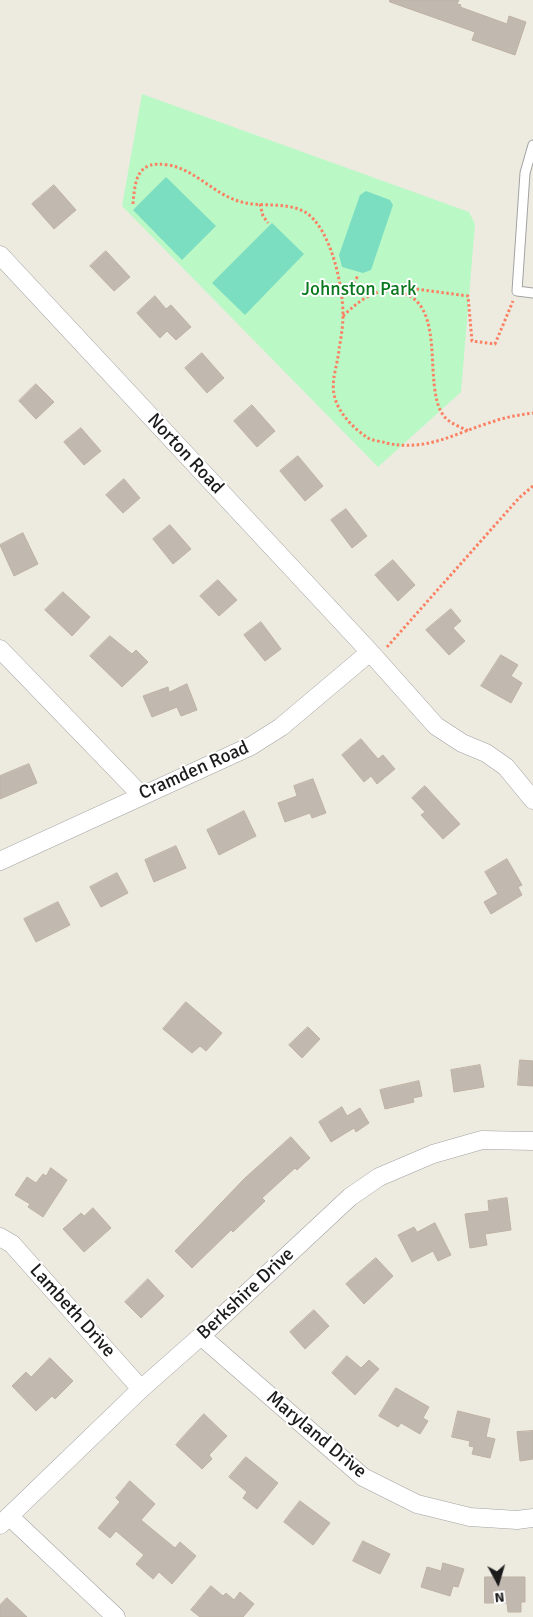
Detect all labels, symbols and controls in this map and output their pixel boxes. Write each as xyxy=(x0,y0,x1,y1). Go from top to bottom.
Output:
park label: Johnston Park xyxy=(302,279,416,301)
street label: Norton Road xyxy=(142,409,228,499)
street label: Cramden Road xyxy=(135,737,253,805)
street label: Berkshire Drive xyxy=(193,1243,299,1345)
street label: Lambeth Drive xyxy=(24,1260,120,1362)
street label: Maryland Drive xyxy=(261,1387,371,1483)
north arrow xyxy=(473,1557,523,1607)
text: N xyxy=(494,1588,505,1606)

